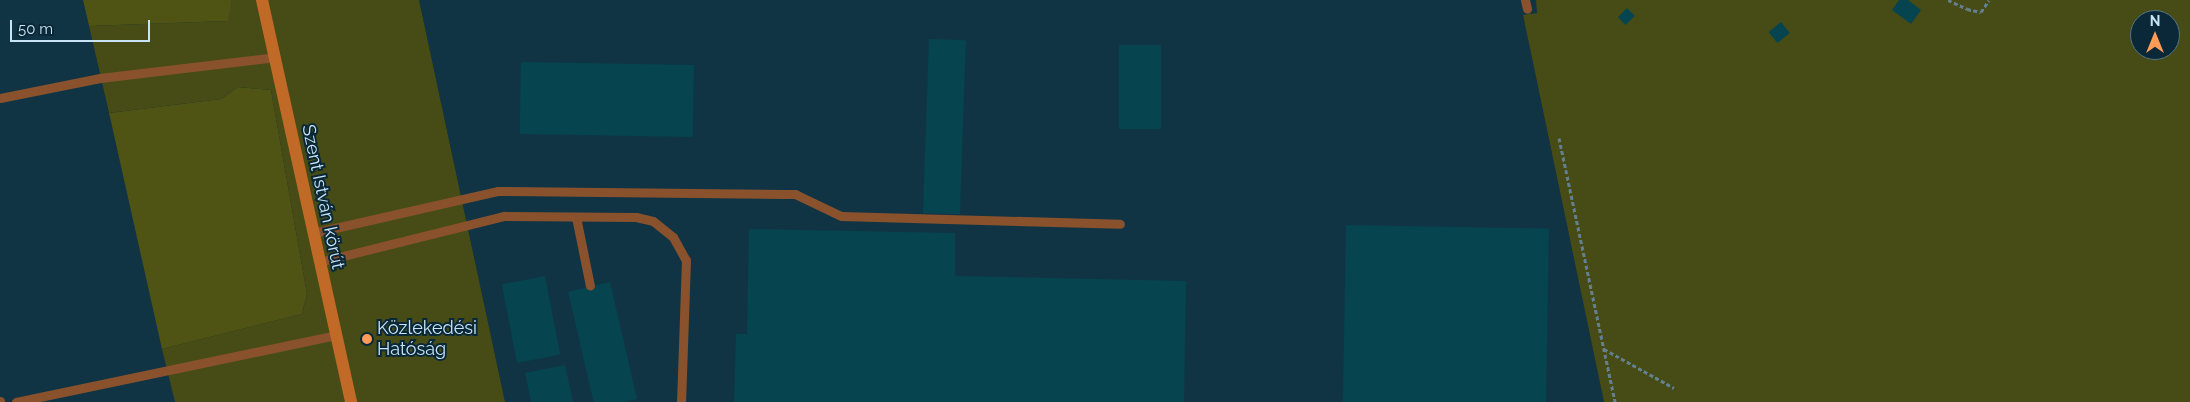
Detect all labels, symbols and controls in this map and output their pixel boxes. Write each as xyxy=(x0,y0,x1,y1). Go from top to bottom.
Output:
scale bar xyxy=(12,10,152,42)
north arrow xyxy=(2130,10,2180,60)
text: N xyxy=(2150,13,2160,29)
text: 50 m xyxy=(18,20,53,38)
street label: Szent István körút xyxy=(297,123,349,271)
place label: Közlekedési Hatóság xyxy=(377,318,477,360)
marker: Közlekedési Hatóság xyxy=(361,333,373,345)

